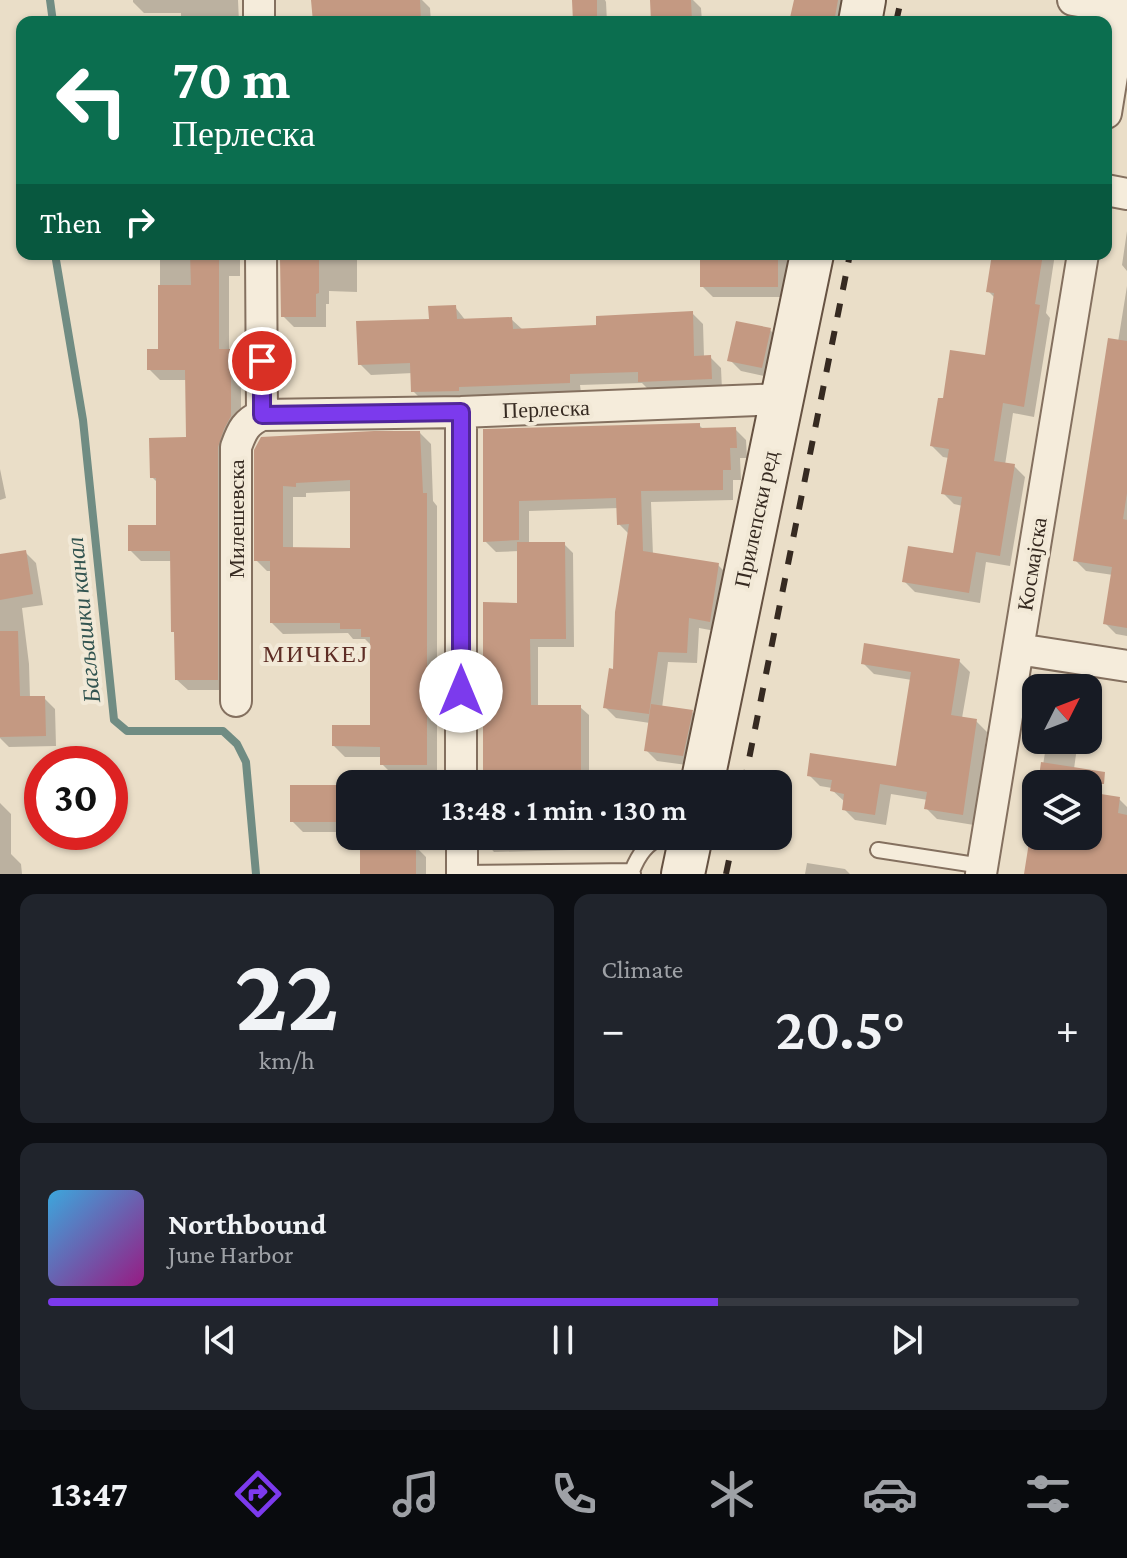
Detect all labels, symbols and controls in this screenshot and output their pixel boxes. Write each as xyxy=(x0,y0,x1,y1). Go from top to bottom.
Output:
icon: left xyxy=(40,48,144,152)
text: 70 m xyxy=(172,48,291,110)
text: Перлеска xyxy=(172,114,315,154)
icon: right xyxy=(118,200,162,244)
text: Then xyxy=(40,206,102,239)
pin xyxy=(228,327,296,395)
icon: arrive xyxy=(240,339,284,383)
street label: Перлеска xyxy=(502,395,590,423)
street label: Прилепски ред xyxy=(729,448,783,590)
street label: Милешевска xyxy=(224,459,249,578)
street label: Космајска xyxy=(1012,515,1052,613)
water label: Багљашки канал xyxy=(61,536,105,705)
district label: МИЧКЕЈ xyxy=(263,640,369,667)
position arrow xyxy=(419,649,503,733)
north arrow xyxy=(1022,674,1102,754)
map controls xyxy=(1022,674,1102,850)
speed limit sign: 30 xyxy=(24,746,128,850)
button: layers xyxy=(1022,770,1102,850)
text: 13:48 · 1 min · 130 m xyxy=(441,793,687,826)
text: 22 xyxy=(234,936,339,1051)
text: Climate xyxy=(602,955,683,984)
text: 20.5° xyxy=(775,995,905,1062)
text: − xyxy=(602,1005,625,1053)
text: + xyxy=(1056,1005,1079,1053)
text: km/h xyxy=(259,1046,315,1075)
text: Northbound xyxy=(168,1207,326,1240)
text: June Harbor xyxy=(168,1240,294,1269)
icon: previous xyxy=(198,1318,242,1362)
icon: pause xyxy=(541,1318,585,1362)
icon: next xyxy=(885,1318,929,1362)
icon: directions xyxy=(230,1466,286,1522)
icon: music xyxy=(388,1466,444,1522)
icon: phone xyxy=(546,1466,602,1522)
icon: climate xyxy=(704,1466,760,1522)
icon: car xyxy=(862,1466,918,1522)
icon: filters xyxy=(1020,1466,1076,1522)
text: 13:47 xyxy=(51,1474,128,1514)

